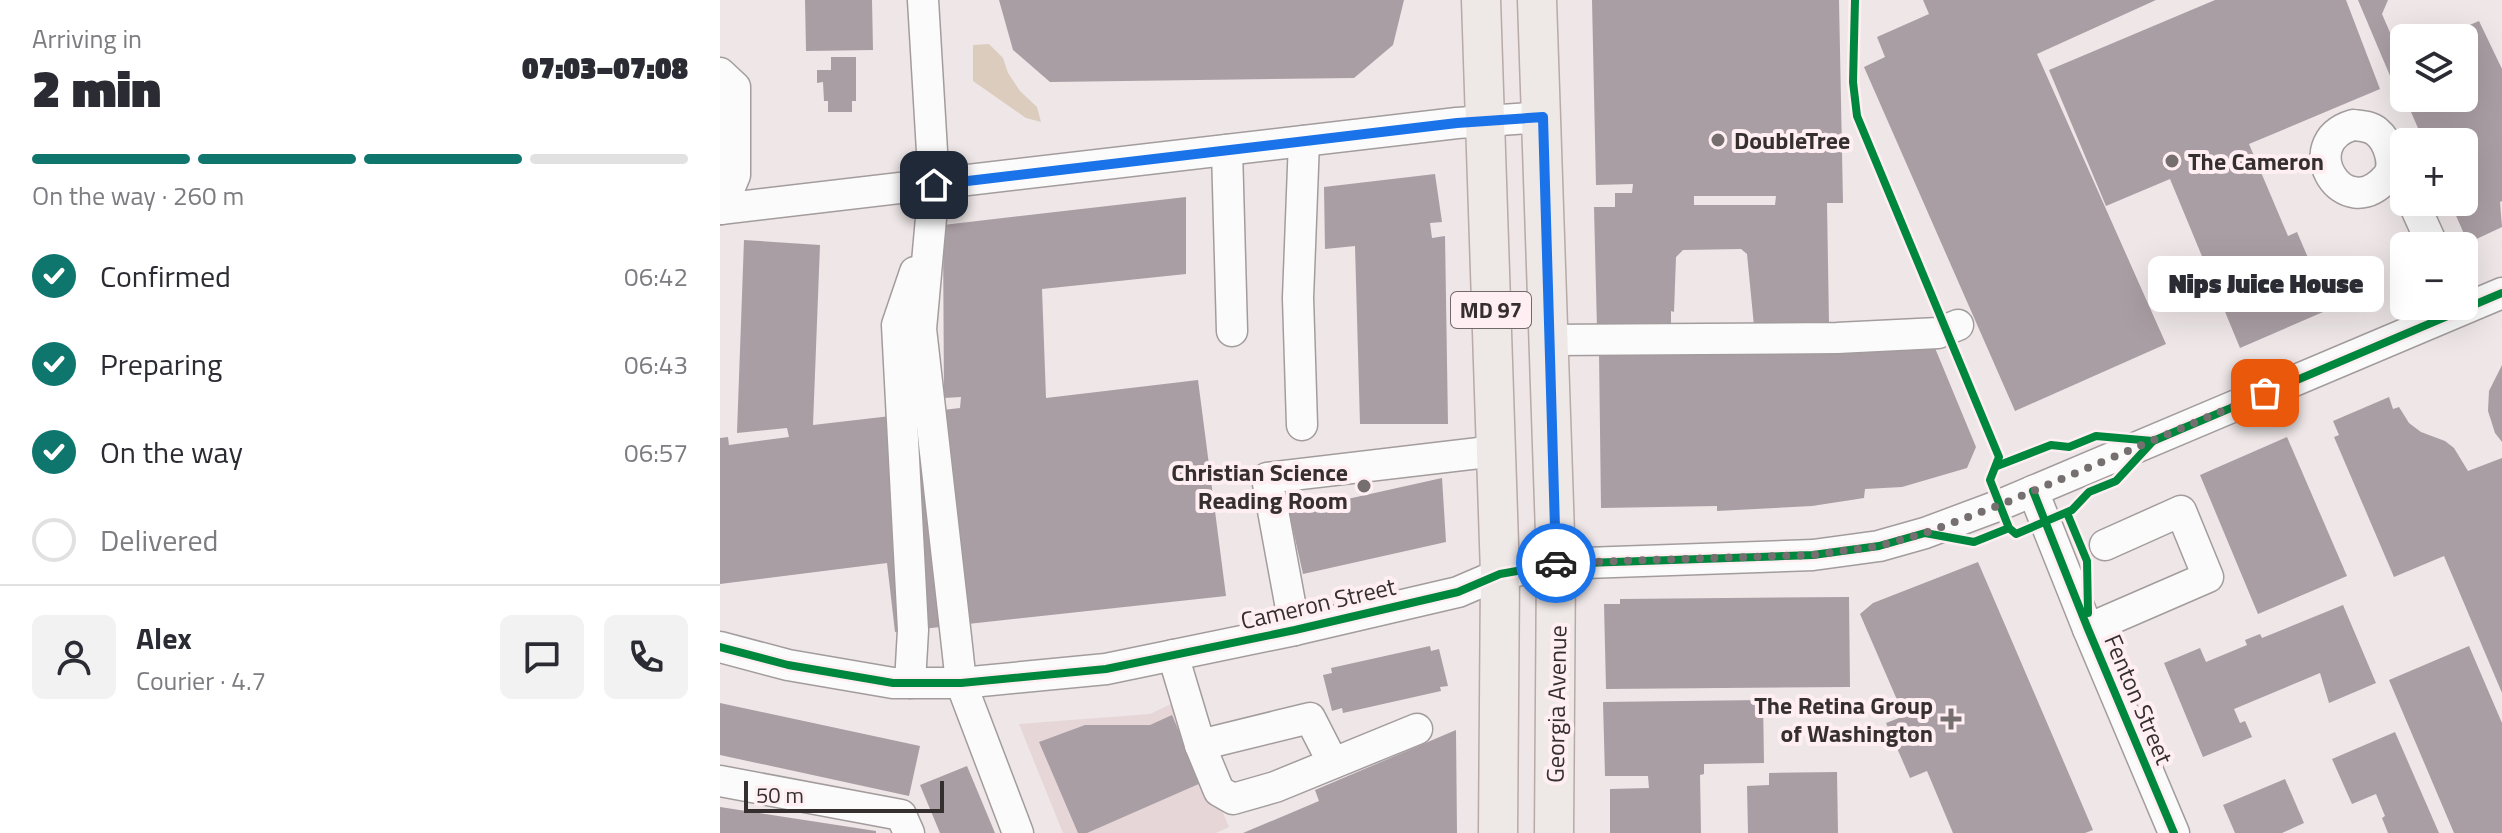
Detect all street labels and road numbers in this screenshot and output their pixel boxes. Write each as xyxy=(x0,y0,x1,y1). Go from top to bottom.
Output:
road number: MD 97 xyxy=(1451,292,1531,328)
street label: Cameron Street xyxy=(1237,568,1400,638)
street label: Georgia Avenue xyxy=(1537,625,1575,783)
street label: Fenton Street xyxy=(2095,628,2183,770)

